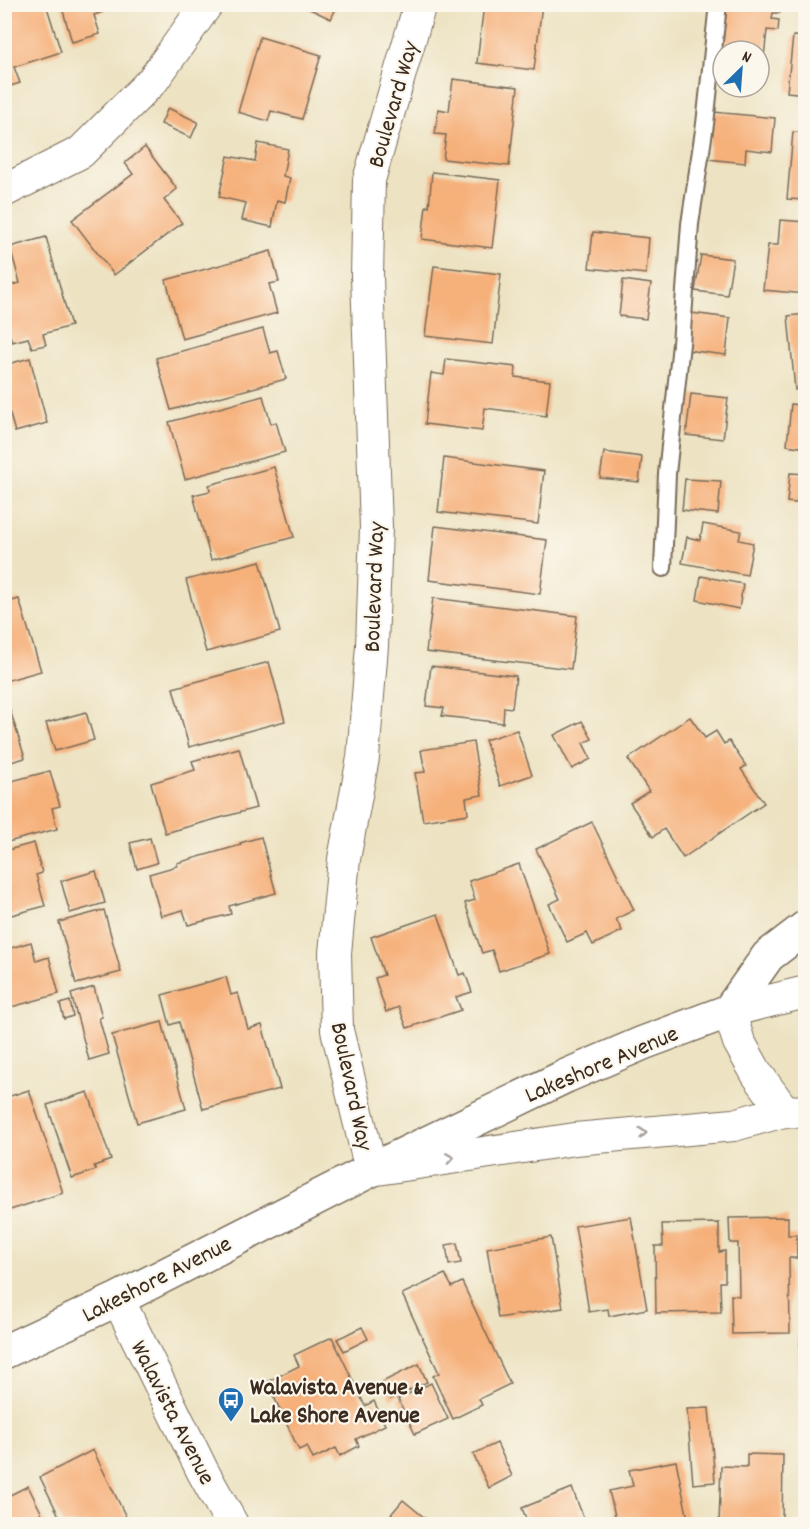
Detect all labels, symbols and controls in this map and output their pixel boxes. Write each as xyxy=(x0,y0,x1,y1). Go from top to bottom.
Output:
street label: Boulevard Way xyxy=(361,36,430,172)
north arrow xyxy=(711,39,771,99)
text: N xyxy=(738,46,755,70)
street label: Boulevard Way xyxy=(357,520,395,653)
street label: Lakeshore Avenue xyxy=(520,1018,684,1113)
street label: Boulevard Way xyxy=(320,1019,381,1155)
one-way arrow xyxy=(639,1126,648,1139)
one-way arrow xyxy=(445,1152,455,1164)
street label: Lakeshore Avenue xyxy=(77,1228,238,1333)
street label: Walavista Avenue xyxy=(120,1335,222,1491)
place label: Walavista Avenue & Lake Shore Avenue xyxy=(250,1372,424,1434)
bus stop icon: Walavista Avenue & Lake Shore Avenue xyxy=(216,1385,246,1423)

